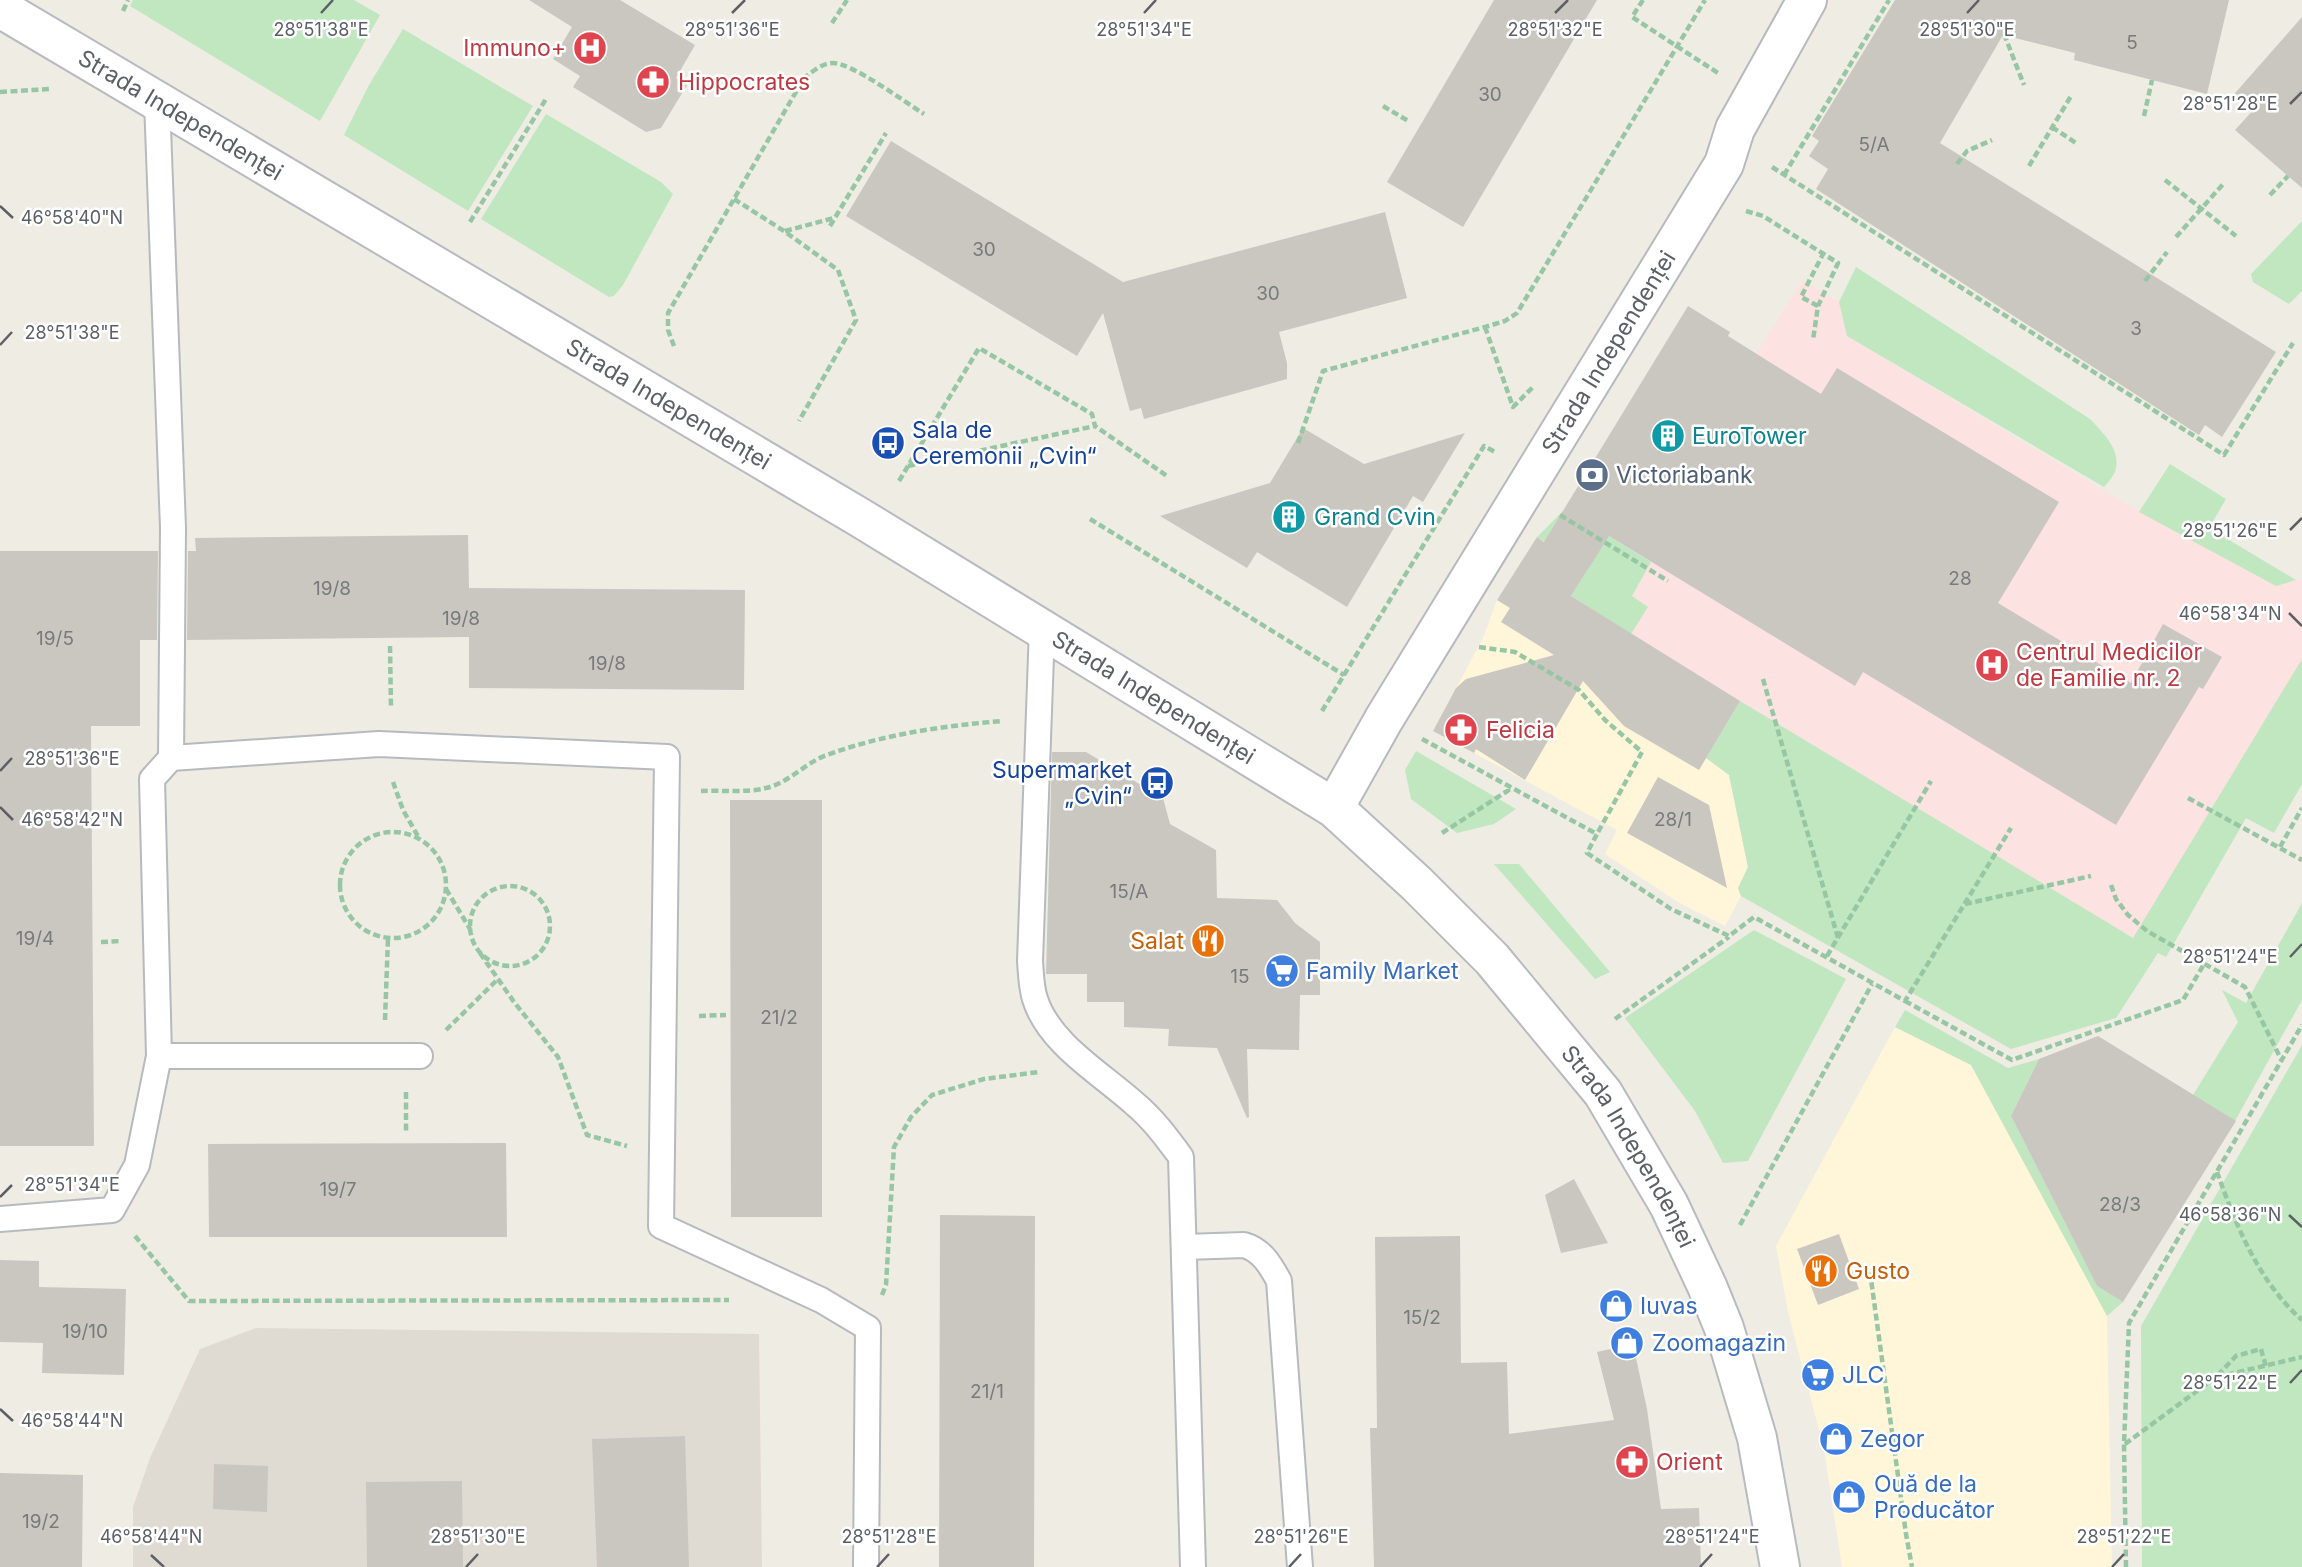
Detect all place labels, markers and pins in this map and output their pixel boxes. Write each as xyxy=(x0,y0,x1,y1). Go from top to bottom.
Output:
hospital icon: Immuno+ xyxy=(571,29,609,67)
place label: Immuno+ xyxy=(463,34,566,62)
pharmacy icon: Hippocrates xyxy=(634,63,672,101)
place label: Hippocrates xyxy=(678,68,810,96)
place label: Sala de Ceremonii „Cvin“ xyxy=(912,416,1097,470)
building icon: EuroTower xyxy=(1649,417,1687,455)
place label: EuroTower xyxy=(1692,422,1807,450)
bus stop icon: Sala de Ceremonii „Cvin“ xyxy=(869,424,907,462)
bank icon: Victoriabank xyxy=(1573,456,1611,494)
place label: Victoriabank xyxy=(1616,461,1753,489)
building icon: Grand Cvin xyxy=(1270,498,1308,536)
place label: Grand Cvin xyxy=(1314,503,1436,531)
place label: Centrul Medicilor de Familie nr. 2 xyxy=(2016,638,2203,692)
hospital icon: Centrul Medicilor de Familie nr. 2 xyxy=(1973,646,2011,684)
pharmacy icon: Felicia xyxy=(1442,711,1480,749)
place label: Felicia xyxy=(1486,716,1555,744)
place label: Supermarket „Cvin“ xyxy=(992,756,1132,810)
bus stop icon: Supermarket „Cvin“ xyxy=(1138,764,1176,802)
restaurant icon: Salat xyxy=(1189,922,1227,960)
place label: Salat xyxy=(1130,927,1184,955)
supermarket icon: Family Market xyxy=(1263,952,1301,990)
place label: Family Market xyxy=(1306,957,1459,985)
restaurant icon: Gusto xyxy=(1802,1252,1840,1290)
place label: Gusto xyxy=(1846,1257,1910,1285)
shop icon: Iuvas xyxy=(1597,1287,1635,1325)
place label: Iuvas xyxy=(1640,1292,1698,1320)
shop icon: Zoomagazin xyxy=(1608,1324,1646,1362)
place label: Zoomagazin xyxy=(1652,1329,1786,1357)
supermarket icon: JLC xyxy=(1799,1356,1837,1394)
place label: JLC xyxy=(1842,1361,1884,1389)
shop icon: Zegor xyxy=(1817,1420,1855,1458)
place label: Zegor xyxy=(1860,1425,1925,1453)
pharmacy icon: Orient xyxy=(1613,1443,1651,1481)
place label: Orient xyxy=(1656,1448,1723,1476)
place label: Ouă de la Producător xyxy=(1874,1470,1995,1524)
shop icon: Ouă de la Producător xyxy=(1830,1478,1868,1516)

